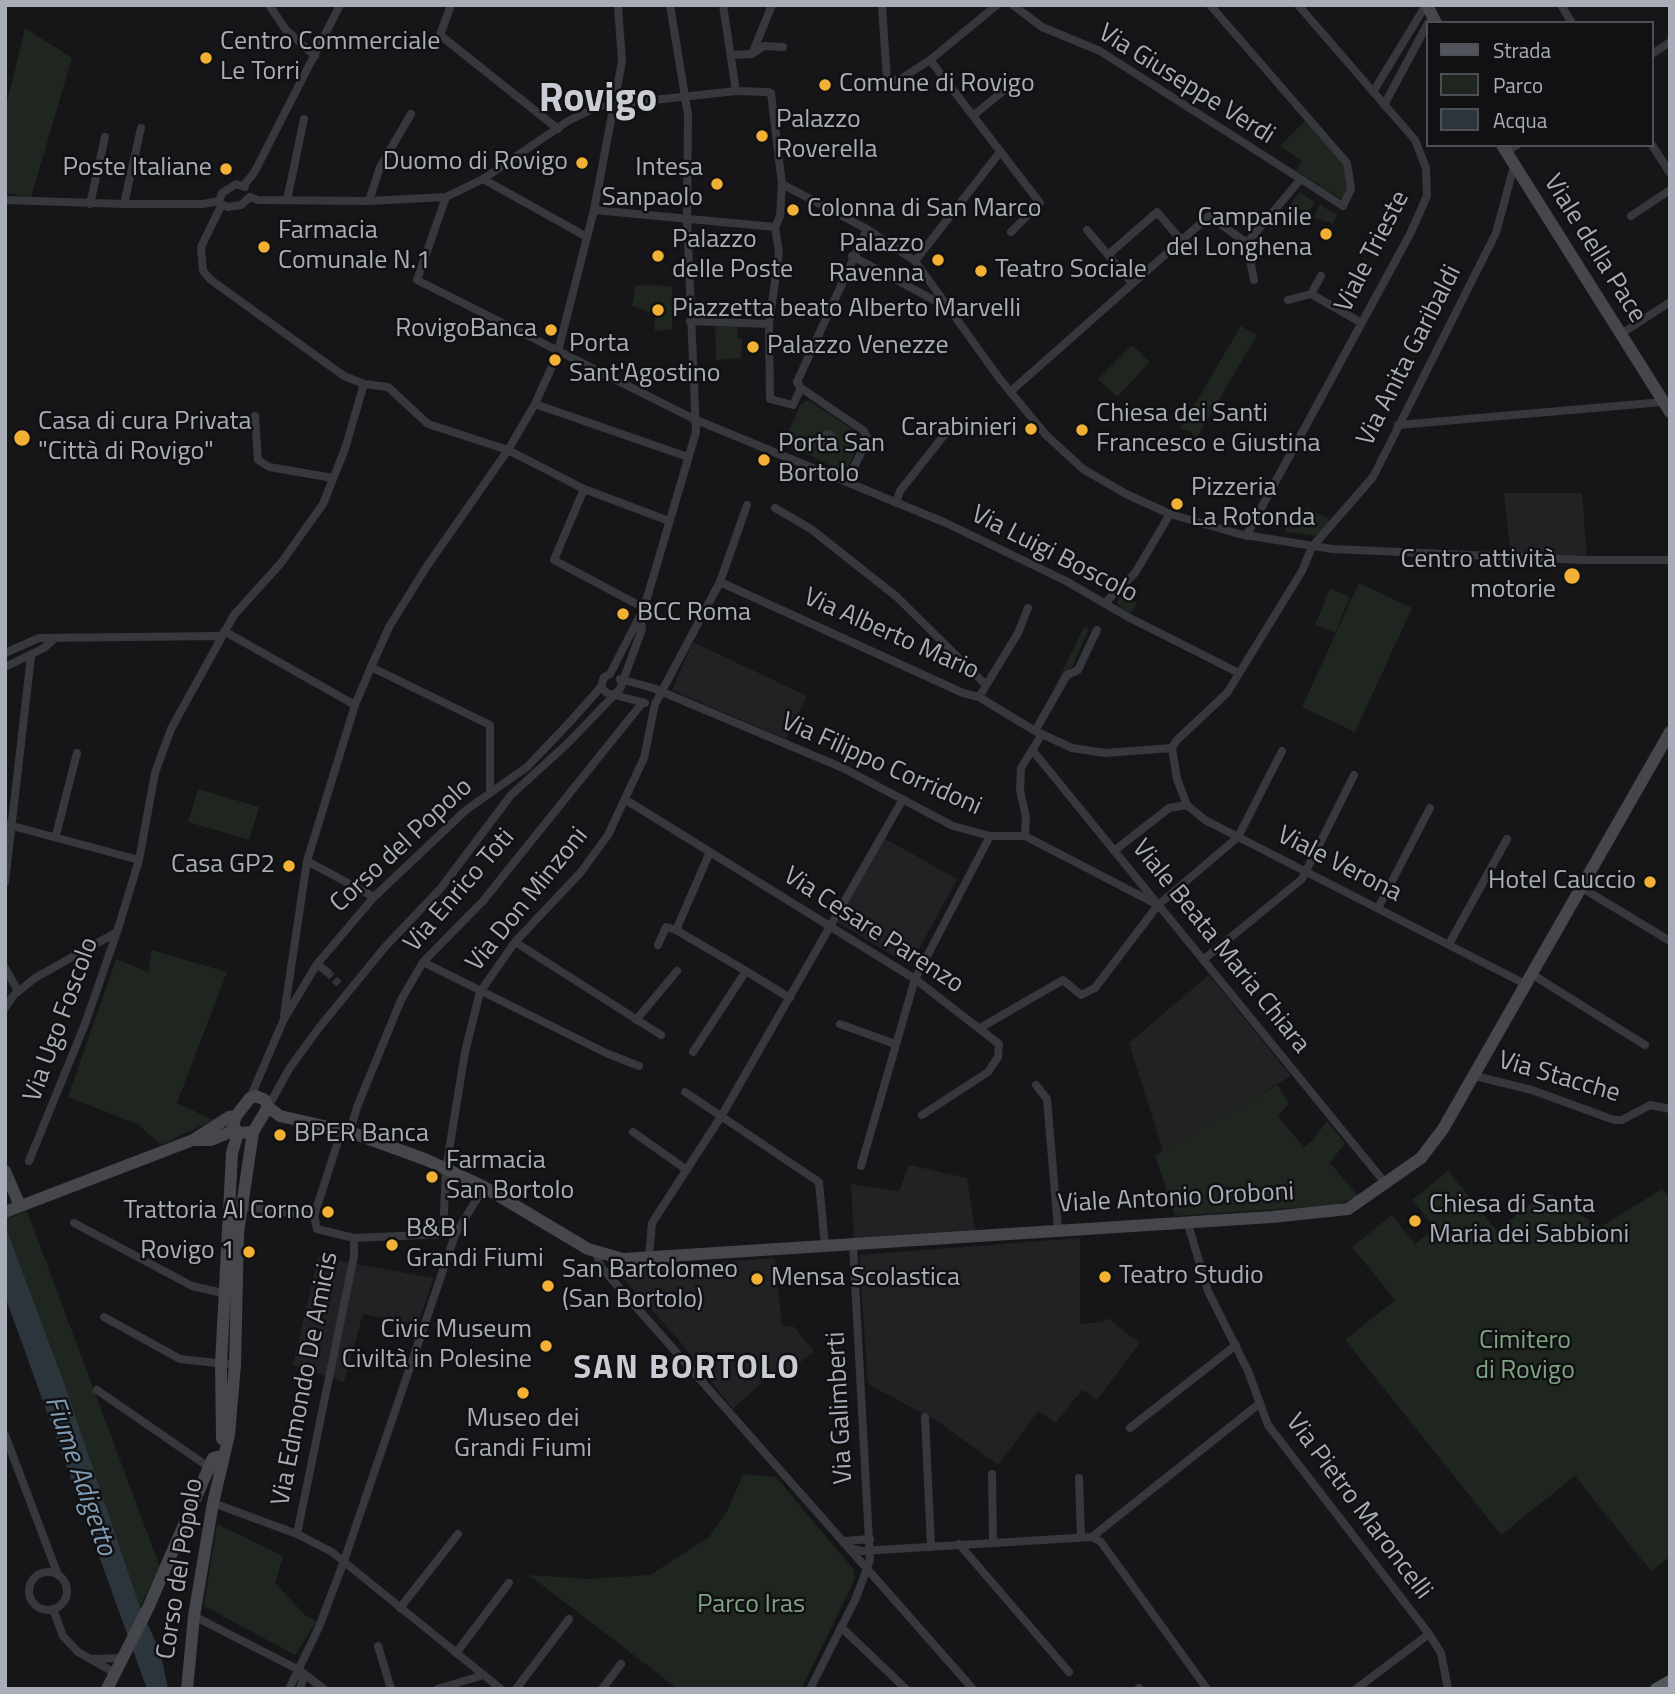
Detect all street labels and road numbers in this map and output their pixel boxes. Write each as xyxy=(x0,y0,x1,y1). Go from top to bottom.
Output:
street label: Via Giuseppe Verdi xyxy=(1092,18,1280,152)
street label: Viale della Pace xyxy=(1536,169,1652,329)
street label: Viale Trieste xyxy=(1329,186,1417,318)
street label: Via Anita Garibaldi xyxy=(1351,260,1469,452)
street label: Via Luigi Boscolo xyxy=(966,500,1142,610)
street label: Via Alberto Mario xyxy=(798,582,984,688)
street label: Via Filippo Corridoni xyxy=(776,707,986,823)
street label: Corso del Popolo xyxy=(324,772,480,920)
street label: Viale Verona xyxy=(1272,820,1406,910)
street label: Via Don Minzoni xyxy=(460,822,596,978)
street label: Via Enrico Toti xyxy=(398,823,522,959)
street label: Viale Beata Maria Chiara xyxy=(1124,834,1316,1060)
street label: Via Cesare Parenzo xyxy=(777,861,969,1001)
street label: Via Ugo Foscolo xyxy=(18,934,106,1106)
street label: Via Stacche xyxy=(1495,1046,1623,1110)
street label: Viale Antonio Oroboni xyxy=(1057,1177,1295,1221)
street label: Via Edmondo De Amicis xyxy=(266,1250,346,1508)
street label: Via Galimberti xyxy=(821,1331,861,1485)
street label: Via Pietro Maroncelli xyxy=(1278,1408,1438,1606)
street label: Corso del Popolo xyxy=(151,1476,211,1662)

